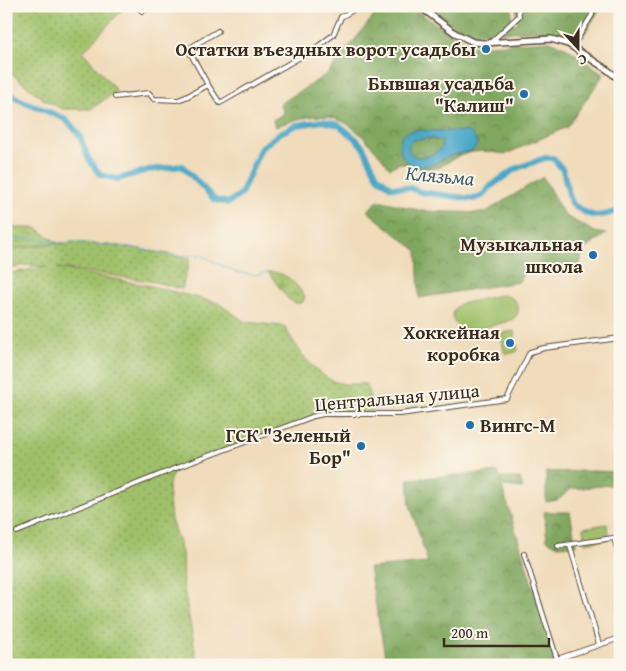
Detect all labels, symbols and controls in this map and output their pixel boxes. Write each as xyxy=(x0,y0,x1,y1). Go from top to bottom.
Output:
north arrow xyxy=(554,22,604,72)
place label: Остатки въездных ворот усадьбы xyxy=(175,35,476,63)
marker: Остатки въездных ворот усадьбы xyxy=(480,43,492,55)
text: С xyxy=(575,49,590,71)
place label: Бывшая усадьба "Калиш" xyxy=(368,69,514,119)
marker: Бывшая усадьба "Калиш" xyxy=(518,88,530,100)
water label: Клязьма xyxy=(404,158,476,193)
place label: Музыкальная школа xyxy=(460,230,583,280)
marker: Музыкальная школа xyxy=(587,249,599,261)
place label: Хоккейная коробка xyxy=(403,318,500,368)
marker: Хоккейная коробка xyxy=(504,337,516,349)
street label: Центральная улица xyxy=(313,376,481,418)
place label: Вингс-М xyxy=(480,411,555,439)
marker: Вингс-М xyxy=(464,419,476,431)
place label: ГСК "Зеленый Бор" xyxy=(226,421,351,471)
marker: ГСК "Зеленый Бор" xyxy=(355,440,367,452)
scale bar xyxy=(444,616,548,648)
text: 200 m xyxy=(451,622,489,643)

